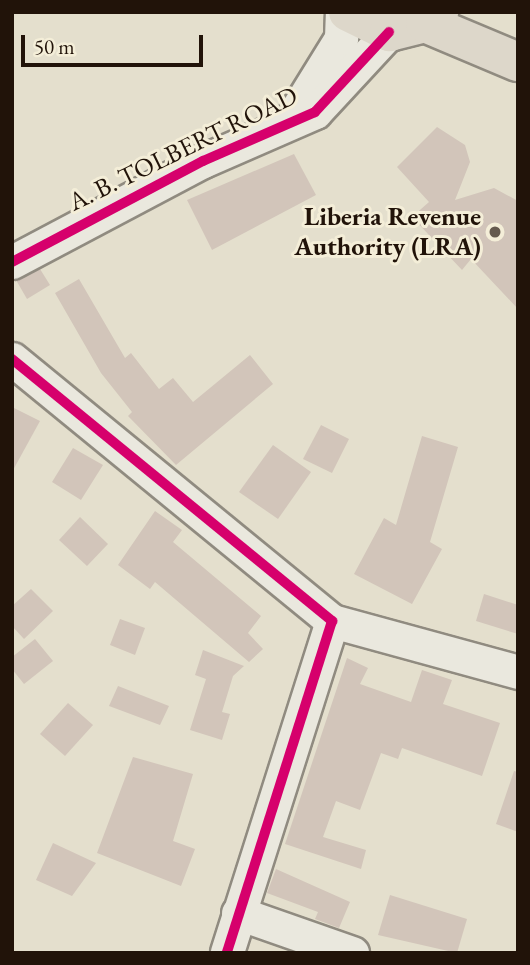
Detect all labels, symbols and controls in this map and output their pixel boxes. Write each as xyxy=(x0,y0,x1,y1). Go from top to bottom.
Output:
scale bar xyxy=(24,21,206,65)
text: 50 m xyxy=(34,33,75,60)
street label: A. B. TOLBERT ROAD xyxy=(63,80,303,218)
place label: Liberia Revenue Authority (LRA) xyxy=(294,201,481,262)
marker: Liberia Revenue Authority (LRA) xyxy=(487,224,503,240)

